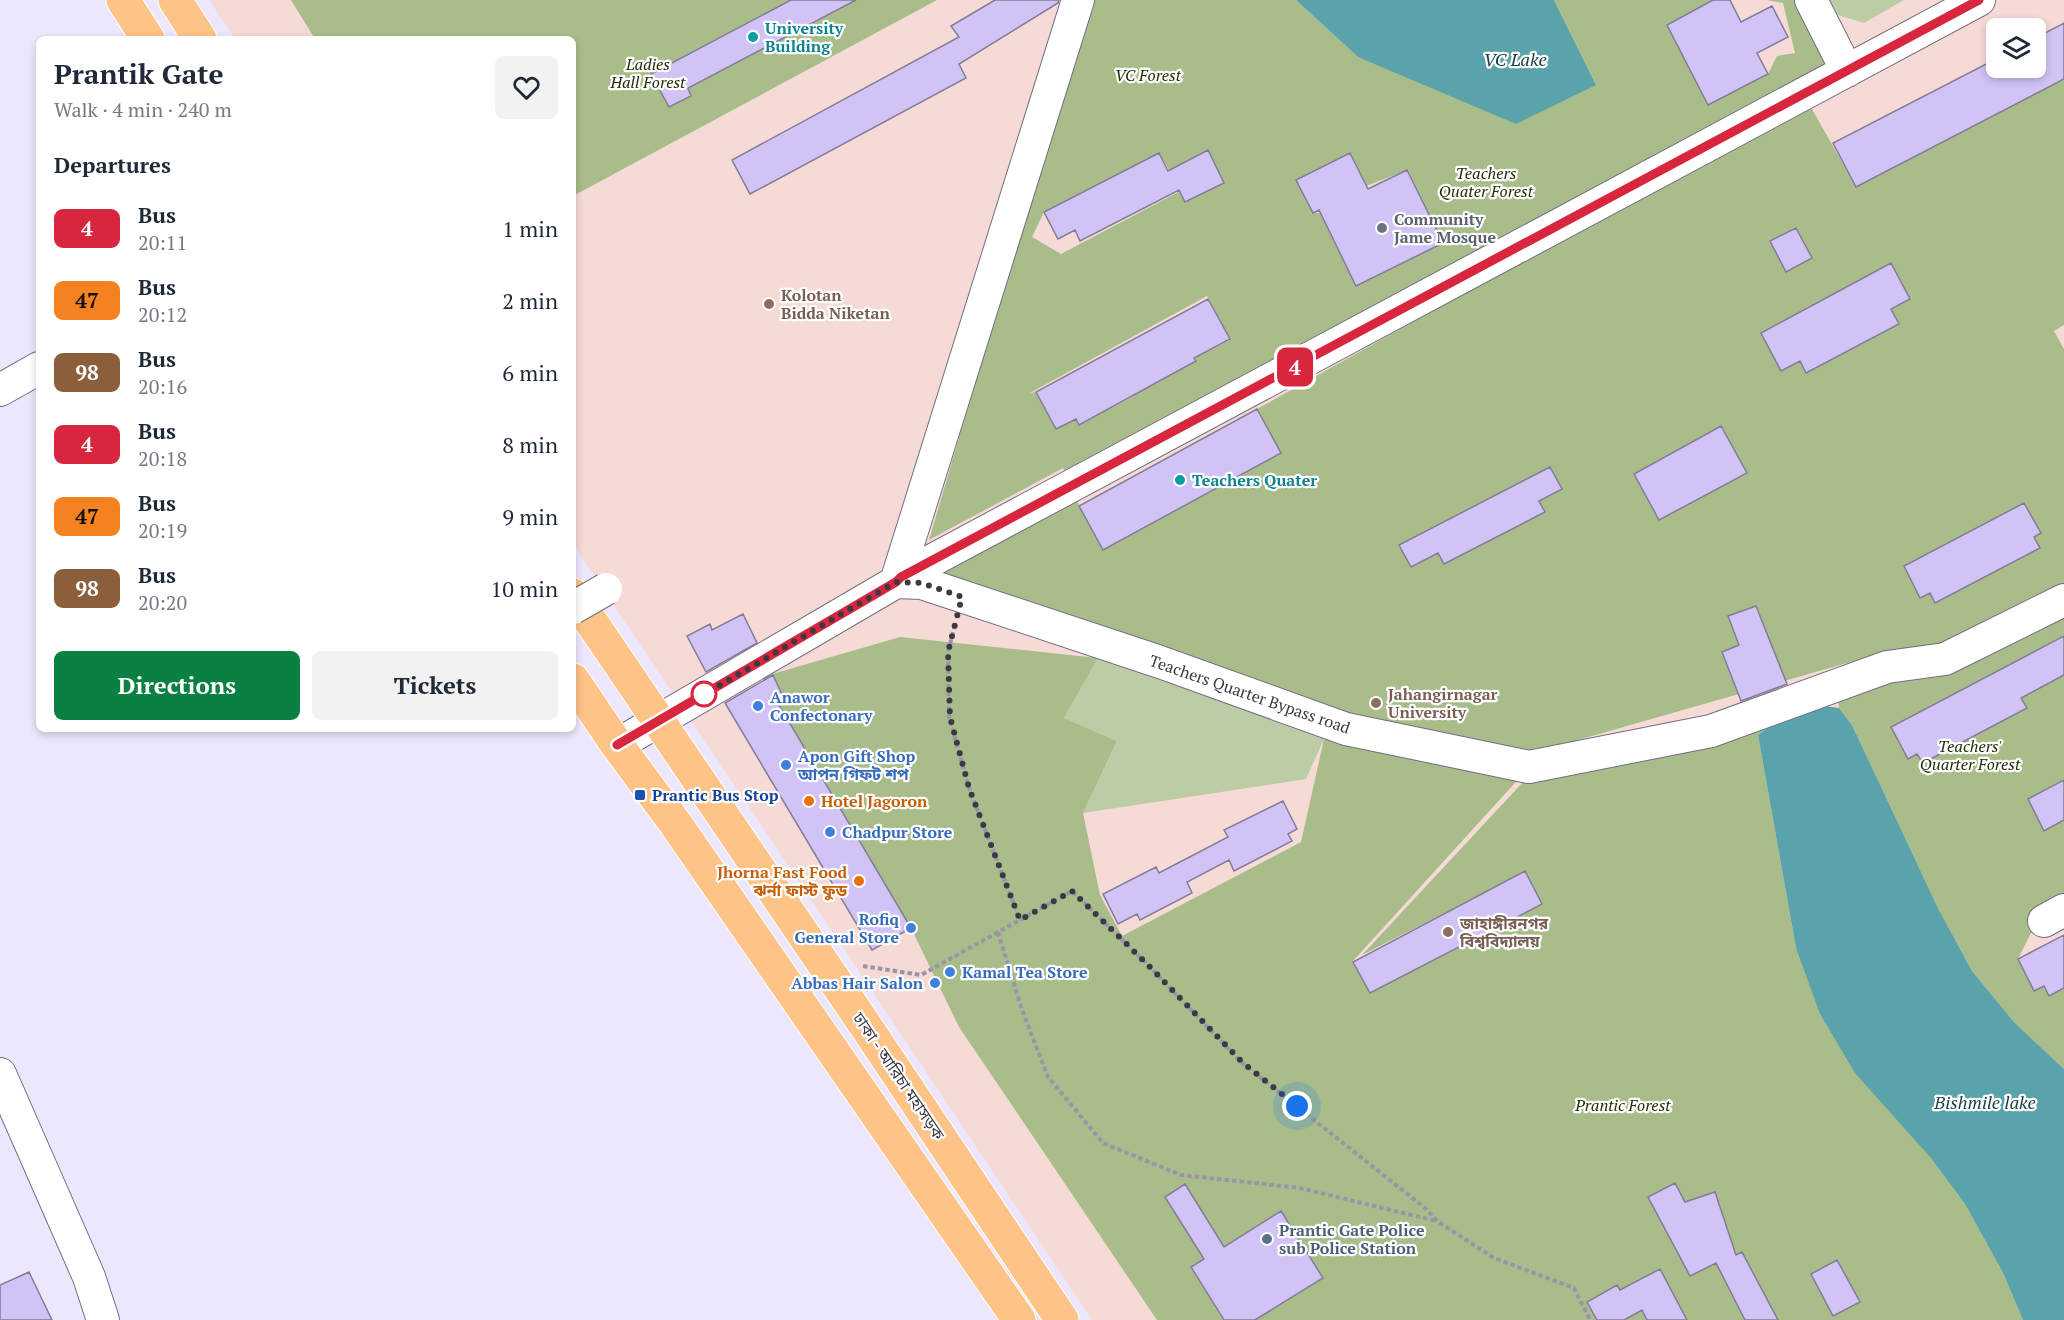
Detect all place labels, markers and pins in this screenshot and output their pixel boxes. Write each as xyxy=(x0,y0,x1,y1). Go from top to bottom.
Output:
place label: University Building xyxy=(765,17,844,57)
marker: University Building xyxy=(746,30,760,44)
place label: Community Jame Mosque xyxy=(1394,208,1496,248)
marker: Community Jame Mosque xyxy=(1375,221,1389,235)
place label: Kolotan Bidda Niketan xyxy=(781,284,891,324)
marker: Kolotan Bidda Niketan xyxy=(762,297,776,311)
place label: Teachers Quater xyxy=(1192,469,1317,491)
marker: Teachers Quater xyxy=(1173,473,1187,487)
unlabelled marker xyxy=(691,681,717,707)
place label: Jahangirnagar University xyxy=(1388,683,1498,723)
place label: Anawor Confectonary xyxy=(770,686,873,726)
marker: Jahangirnagar University xyxy=(1369,696,1383,710)
marker: Anawor Confectonary xyxy=(751,699,765,713)
place label: Apon Gift Shop আপন গিফট শপ xyxy=(797,745,915,785)
marker: Apon Gift Shop আপন গিফট শপ xyxy=(779,758,793,772)
place label: Prantic Bus Stop xyxy=(652,784,779,806)
marker: Prantic Bus Stop xyxy=(633,788,647,802)
place label: Hotel Jagoron xyxy=(821,790,928,812)
marker: Hotel Jagoron xyxy=(802,794,816,808)
place label: Chadpur Store xyxy=(842,821,953,843)
marker: Chadpur Store xyxy=(823,825,837,839)
place label: Jhorna Fast Food ঝর্না ফাস্ট ফুড xyxy=(717,861,847,901)
marker: Jhorna Fast Food ঝর্না ফাস্ট ফুড xyxy=(852,874,866,888)
place label: Rofiq General Store xyxy=(794,908,900,948)
place label: জাহাঙ্গীরনগর বিশ্ববিদ্যালয় xyxy=(1459,912,1548,952)
marker: Rofiq General Store xyxy=(904,921,918,935)
marker: জাহাঙ্গীরনগর বিশ্ববিদ্যালয় xyxy=(1441,925,1455,939)
place label: Kamal Tea Store xyxy=(962,961,1088,983)
marker: Kamal Tea Store xyxy=(943,965,957,979)
place label: Abbas Hair Salon xyxy=(791,972,924,994)
marker: Abbas Hair Salon xyxy=(928,976,942,990)
place label: Prantic Gate Police sub Police Station xyxy=(1279,1219,1425,1259)
marker: Prantic Gate Police sub Police Station xyxy=(1260,1232,1274,1246)

